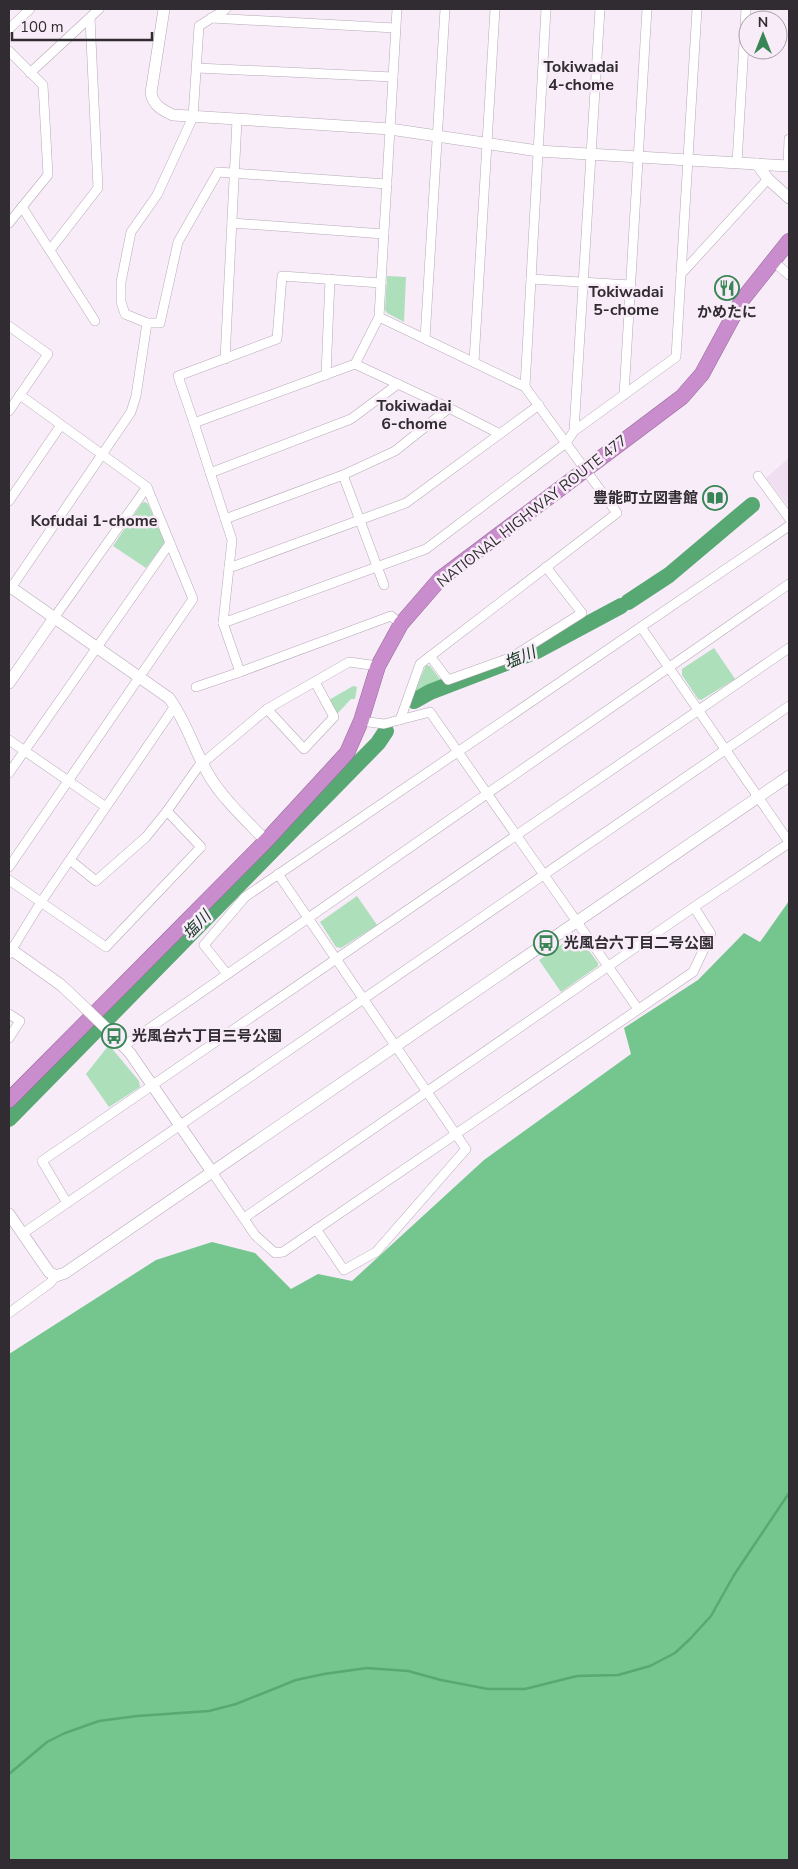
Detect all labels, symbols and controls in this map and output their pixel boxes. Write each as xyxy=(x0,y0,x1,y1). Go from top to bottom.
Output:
scale bar xyxy=(12,10,152,42)
north arrow xyxy=(738,10,788,60)
text: N xyxy=(758,13,768,32)
text: 100 m xyxy=(20,17,64,37)
district label: Tokiwadai 4-chome xyxy=(543,56,619,96)
restaurant icon: かめたに xyxy=(714,275,740,301)
district label: Tokiwadai 5-chome xyxy=(588,281,664,321)
place label: かめたに xyxy=(697,302,757,322)
district label: Tokiwadai 6-chome xyxy=(376,395,452,435)
street label: NATIONAL HIGHWAY ROUTE 477 xyxy=(433,430,631,592)
library icon: 豊能町立図書館 xyxy=(702,485,728,511)
place label: 豊能町立図書館 xyxy=(593,488,698,508)
district label: Kofudai 1-chome xyxy=(30,510,158,532)
water label: 塩川 xyxy=(501,641,541,674)
water label: 塩川 xyxy=(178,904,217,944)
bus stop icon: 光風台六丁目二号公園 xyxy=(533,930,559,956)
place label: 光風台六丁目二号公園 xyxy=(564,933,714,953)
bus stop icon: 光風台六丁目三号公園 xyxy=(101,1023,127,1049)
place label: 光風台六丁目三号公園 xyxy=(132,1026,282,1046)

